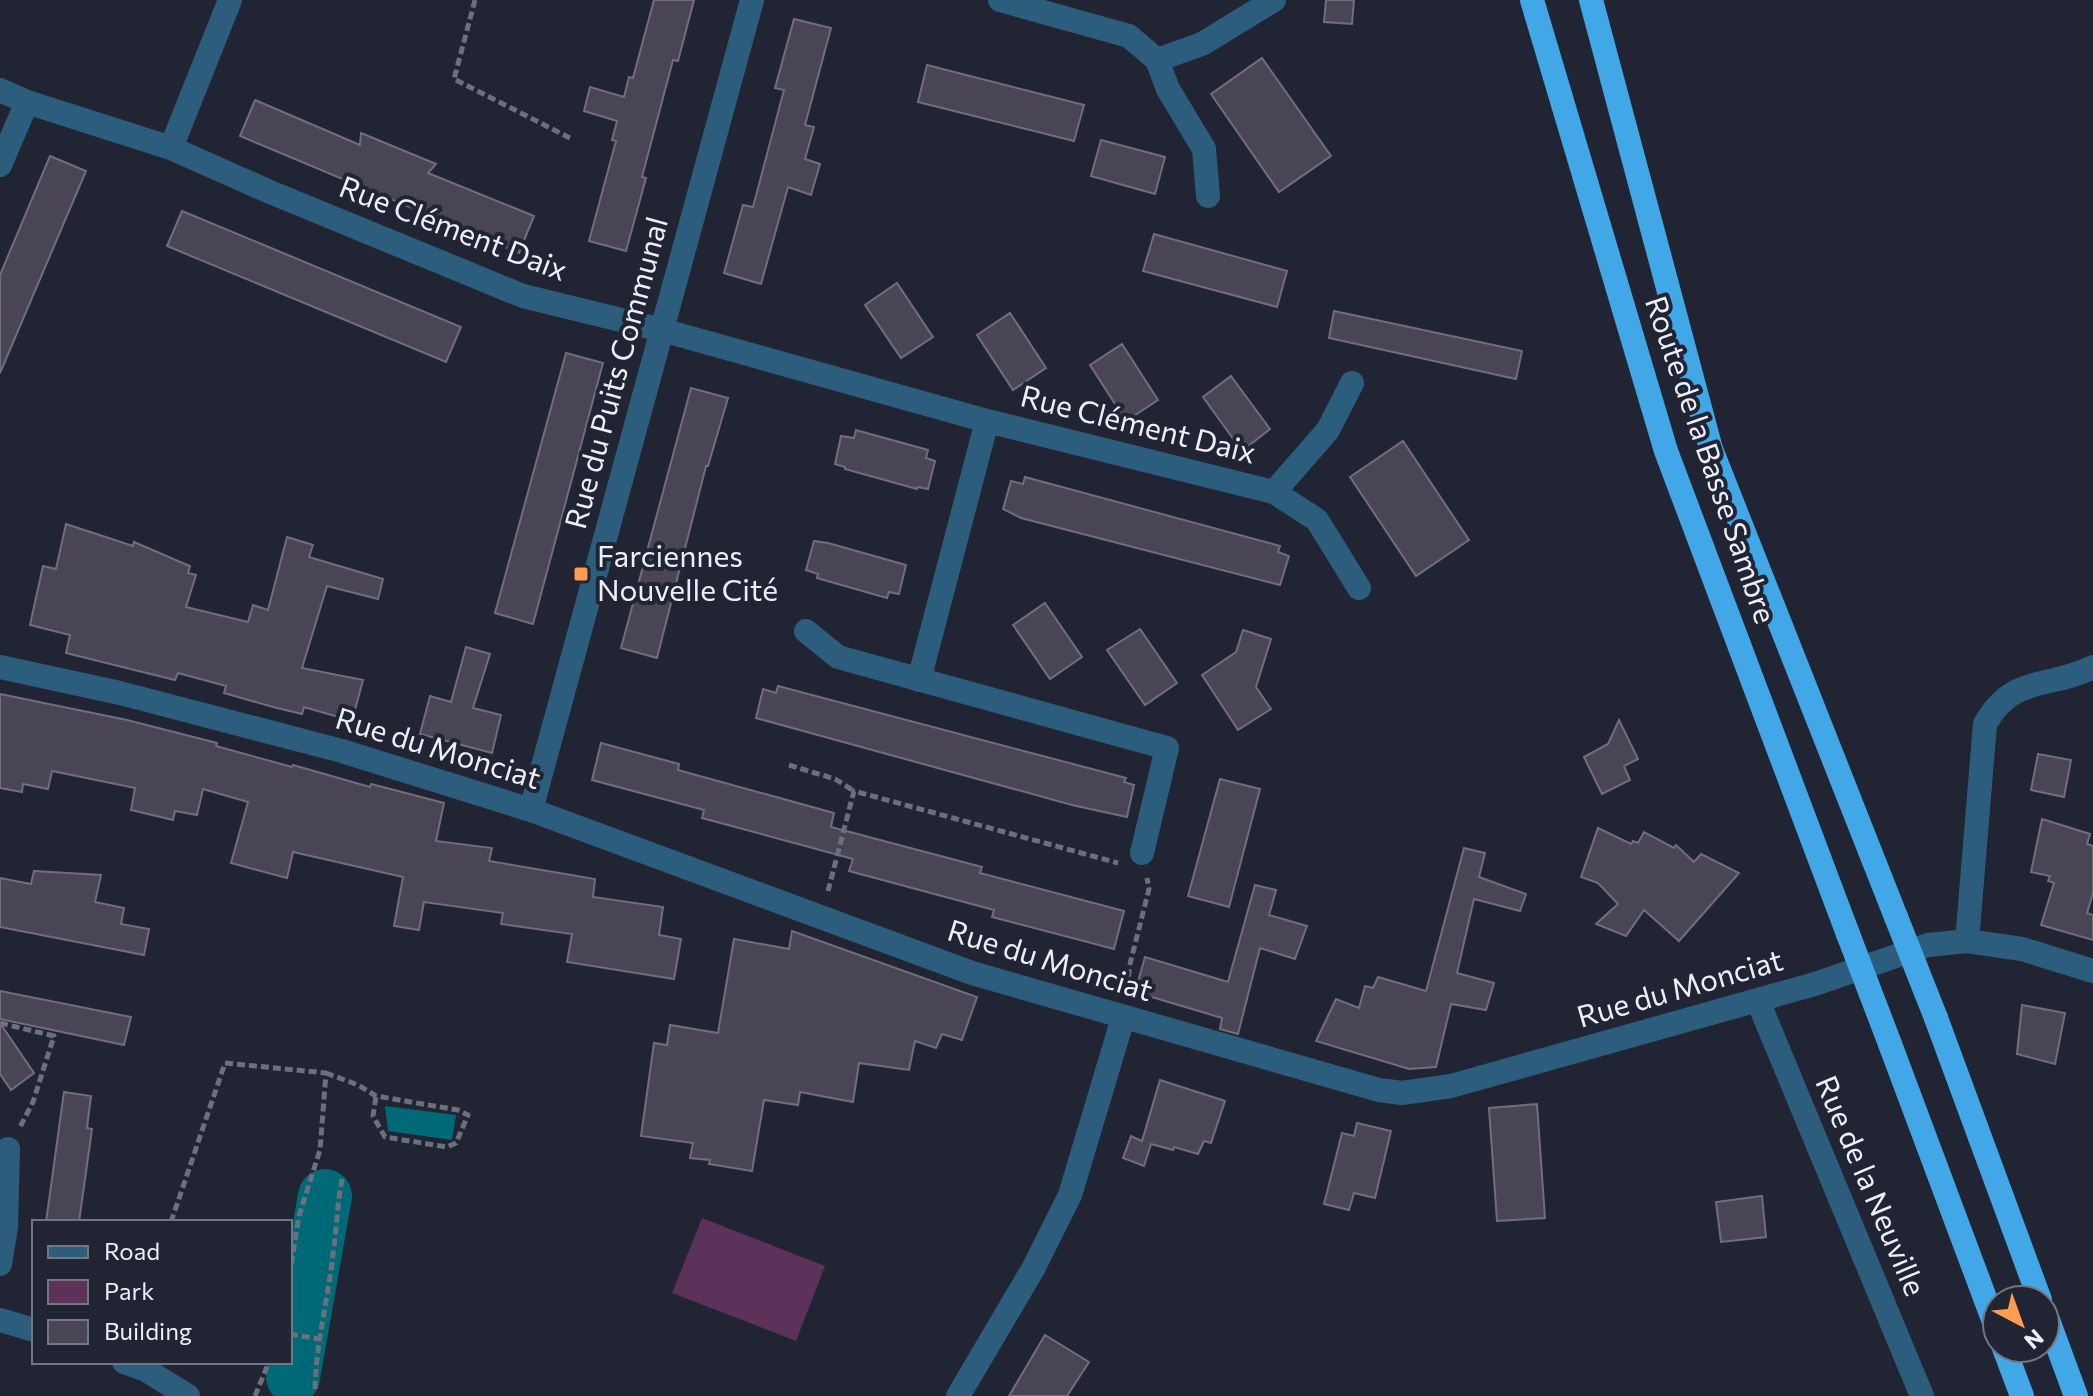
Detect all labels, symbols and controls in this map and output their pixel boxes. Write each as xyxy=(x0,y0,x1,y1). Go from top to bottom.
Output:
street label: Rue Clément Daix xyxy=(335,166,573,287)
street label: Rue du Puits Communal xyxy=(555,212,674,532)
street label: Route de la Basse Sambre xyxy=(1639,291,1786,628)
street label: Rue Clément Daix xyxy=(1017,375,1260,470)
place label: Farciennes Nouvelle Cité xyxy=(597,536,778,607)
marker: Farciennes Nouvelle Cité xyxy=(572,565,590,583)
street label: Rue du Monciat xyxy=(332,698,546,795)
street label: Rue du Monciat xyxy=(944,910,1158,1007)
street label: Rue du Monciat xyxy=(1572,940,1786,1034)
street label: Rue de la Neuville xyxy=(1809,1069,1935,1301)
legend xyxy=(32,1220,292,1364)
text: Road xyxy=(104,1236,160,1265)
text: Park xyxy=(104,1276,154,1305)
north arrow xyxy=(1981,1284,2061,1364)
text: Building xyxy=(104,1316,192,1345)
text: N xyxy=(2019,1324,2050,1355)

